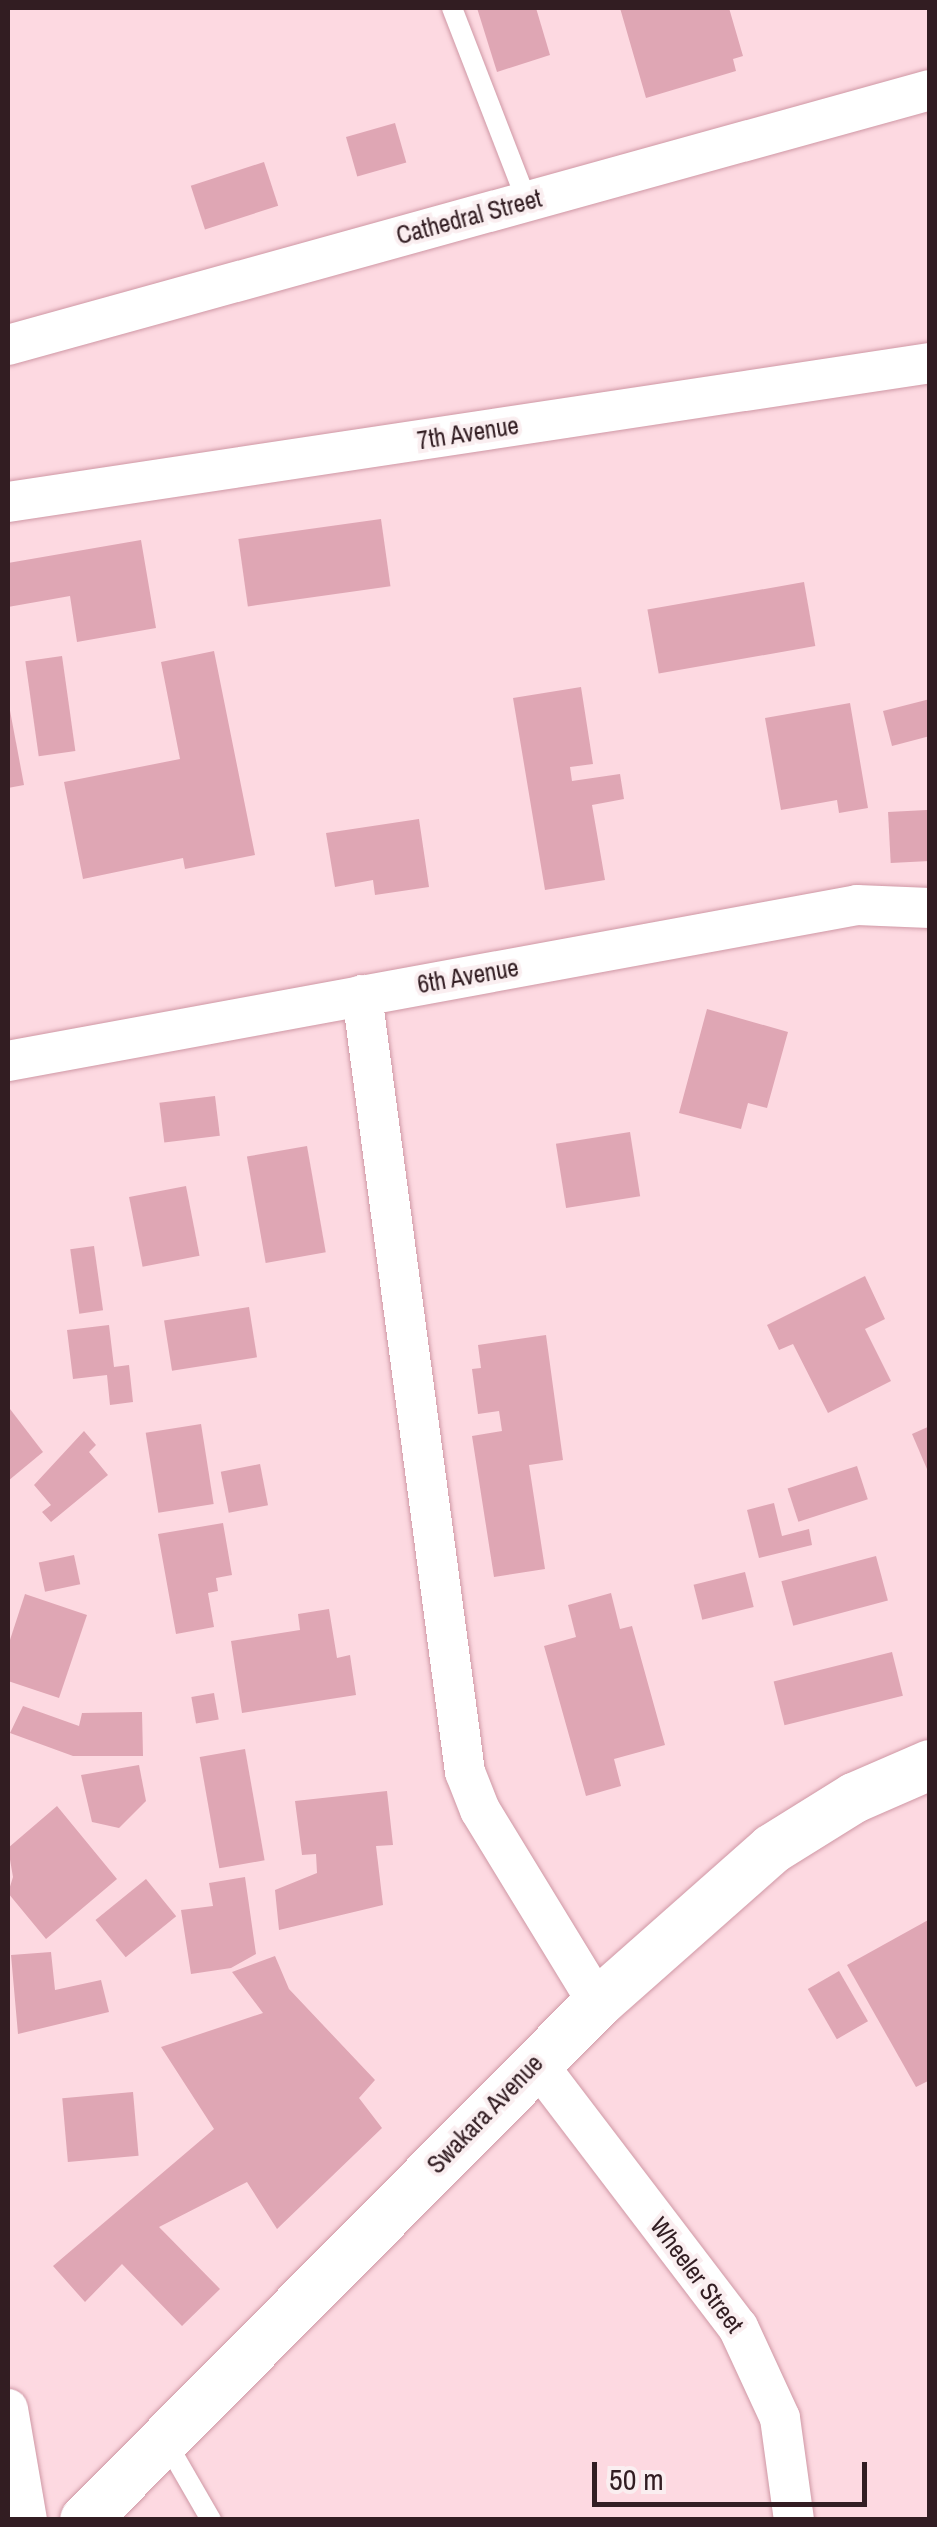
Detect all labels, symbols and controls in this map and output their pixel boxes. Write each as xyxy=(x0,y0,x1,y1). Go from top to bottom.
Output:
street label: Cathedral Street xyxy=(393,183,545,251)
street label: 7th Avenue xyxy=(415,410,521,456)
street label: 6th Avenue xyxy=(414,952,522,1000)
street label: Swakara Avenue xyxy=(421,2048,549,2180)
street label: Wheeler Street xyxy=(644,2211,750,2339)
scale bar xyxy=(597,2442,872,2504)
text: 50 m xyxy=(609,2459,664,2499)

